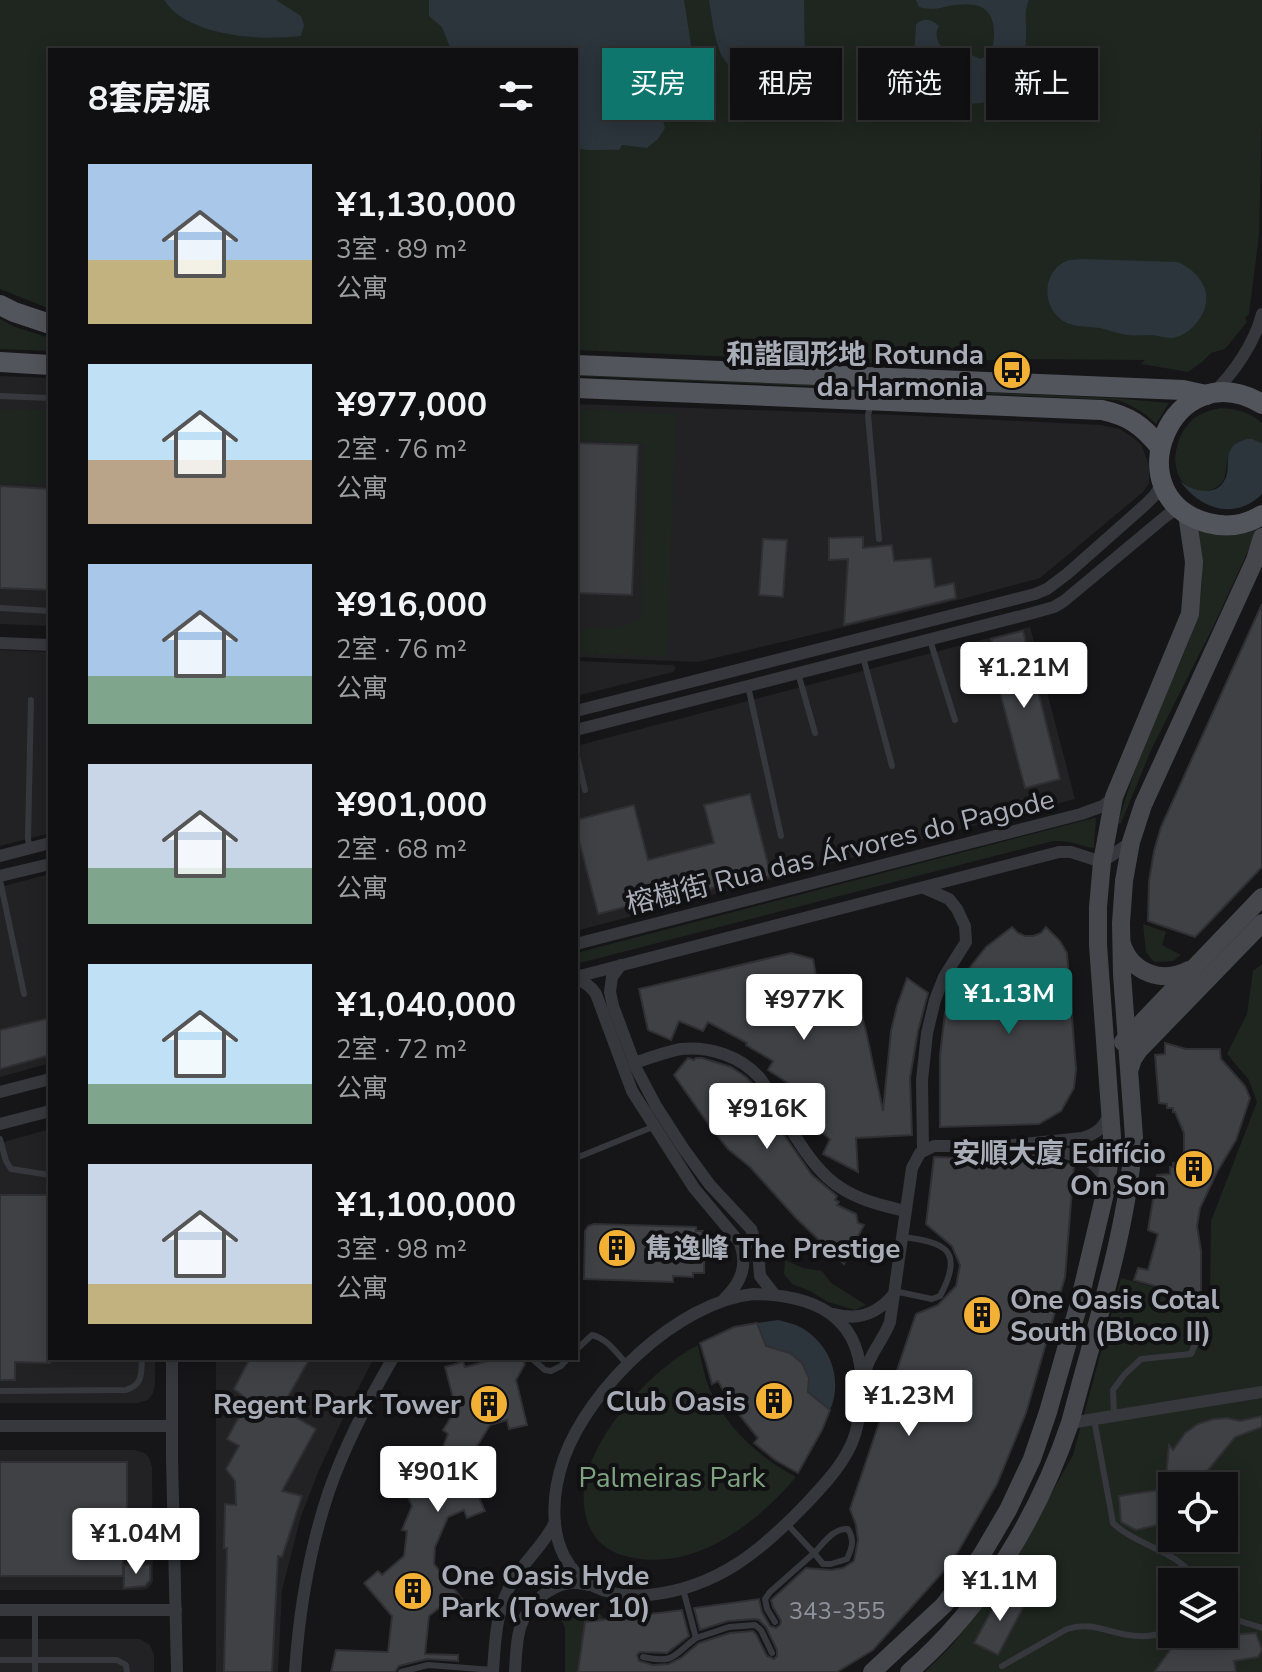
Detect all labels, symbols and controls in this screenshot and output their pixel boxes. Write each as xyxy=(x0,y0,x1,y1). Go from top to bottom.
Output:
chip: 买房 xyxy=(602,48,714,120)
chip: 租房 xyxy=(730,48,842,120)
chip: 筛选 xyxy=(858,48,970,120)
chip: 新上 xyxy=(986,48,1098,120)
icon: filters xyxy=(494,74,538,118)
text: 8套房源 xyxy=(88,76,210,122)
text: ¥1,130,000 xyxy=(336,182,516,228)
icon: home xyxy=(152,196,248,292)
text: 3室 · 89 m² xyxy=(336,232,467,267)
text: 公寓 xyxy=(336,271,388,306)
place label: 和諧圓形地 Rotunda da Harmonia xyxy=(726,336,984,406)
bus stop icon: 和諧圓形地 Rotunda da Harmonia xyxy=(991,349,1033,391)
text: ¥977,000 xyxy=(336,382,487,428)
icon: home xyxy=(152,396,248,492)
text: 2室 · 76 m² xyxy=(336,432,467,467)
text: 公寓 xyxy=(336,471,388,506)
text: ¥916,000 xyxy=(336,582,487,628)
icon: home xyxy=(152,596,248,692)
text: 2室 · 76 m² xyxy=(336,632,467,667)
pin: ¥1.21M xyxy=(959,642,1089,710)
text: ¥1.21M xyxy=(978,650,1070,685)
text: 公寓 xyxy=(336,671,388,706)
street label: 榕樹街 Rua das Árvores do Pagode xyxy=(622,780,1058,924)
text: ¥901,000 xyxy=(336,782,487,828)
icon: home xyxy=(152,796,248,892)
text: 2室 · 68 m² xyxy=(336,832,467,867)
text: 公寓 xyxy=(336,871,388,906)
pin: ¥1.13M xyxy=(944,968,1074,1036)
pin: ¥977K xyxy=(748,974,860,1042)
text: ¥1.13M xyxy=(963,976,1055,1011)
text: ¥1,040,000 xyxy=(336,982,516,1028)
text: ¥977K xyxy=(764,982,844,1017)
icon: home xyxy=(152,996,248,1092)
text: 2室 · 72 m² xyxy=(336,1032,467,1067)
text: 公寓 xyxy=(336,1071,388,1106)
pin: ¥916K xyxy=(711,1083,823,1151)
text: ¥916K xyxy=(727,1091,807,1126)
place label: 安順大廈 Edifício On Son xyxy=(952,1135,1166,1205)
building icon: 安順大廈 Edifício On Son xyxy=(1173,1148,1215,1190)
text: ¥1,100,000 xyxy=(336,1182,516,1228)
icon: home xyxy=(152,1196,248,1292)
building icon: 雋逸峰 The Prestige xyxy=(596,1227,638,1269)
place label: 雋逸峰 The Prestige xyxy=(645,1230,900,1268)
text: 3室 · 98 m² xyxy=(336,1232,467,1267)
text: 公寓 xyxy=(336,1271,388,1306)
place label: One Oasis Cotal South (Bloco II) xyxy=(1010,1281,1220,1351)
building icon: One Oasis Cotal South (Bloco II) xyxy=(961,1294,1003,1336)
pin: ¥1.23M xyxy=(844,1370,974,1438)
text: ¥1.23M xyxy=(863,1378,955,1413)
building icon: Club Oasis xyxy=(753,1380,795,1422)
building icon: Regent Park Tower xyxy=(468,1383,510,1425)
place label: Club Oasis xyxy=(606,1383,746,1421)
place label: Regent Park Tower xyxy=(213,1386,461,1424)
pin: ¥901K xyxy=(382,1446,494,1514)
text: ¥901K xyxy=(398,1454,478,1489)
park label: Palmeiras Park xyxy=(579,1459,766,1497)
map controls xyxy=(1158,1472,1238,1648)
button: locate xyxy=(1158,1472,1238,1552)
pin: ¥1.04M xyxy=(71,1508,201,1576)
text: ¥1.04M xyxy=(90,1516,182,1551)
pin: ¥1.1M xyxy=(944,1555,1056,1623)
place label: One Oasis Hyde Park (Tower 10) xyxy=(441,1557,651,1627)
text: ¥1.1M xyxy=(962,1563,1038,1598)
button: layers xyxy=(1158,1568,1238,1648)
building icon: One Oasis Hyde Park (Tower 10) xyxy=(392,1570,434,1612)
house number: 343-355 xyxy=(789,1595,885,1627)

